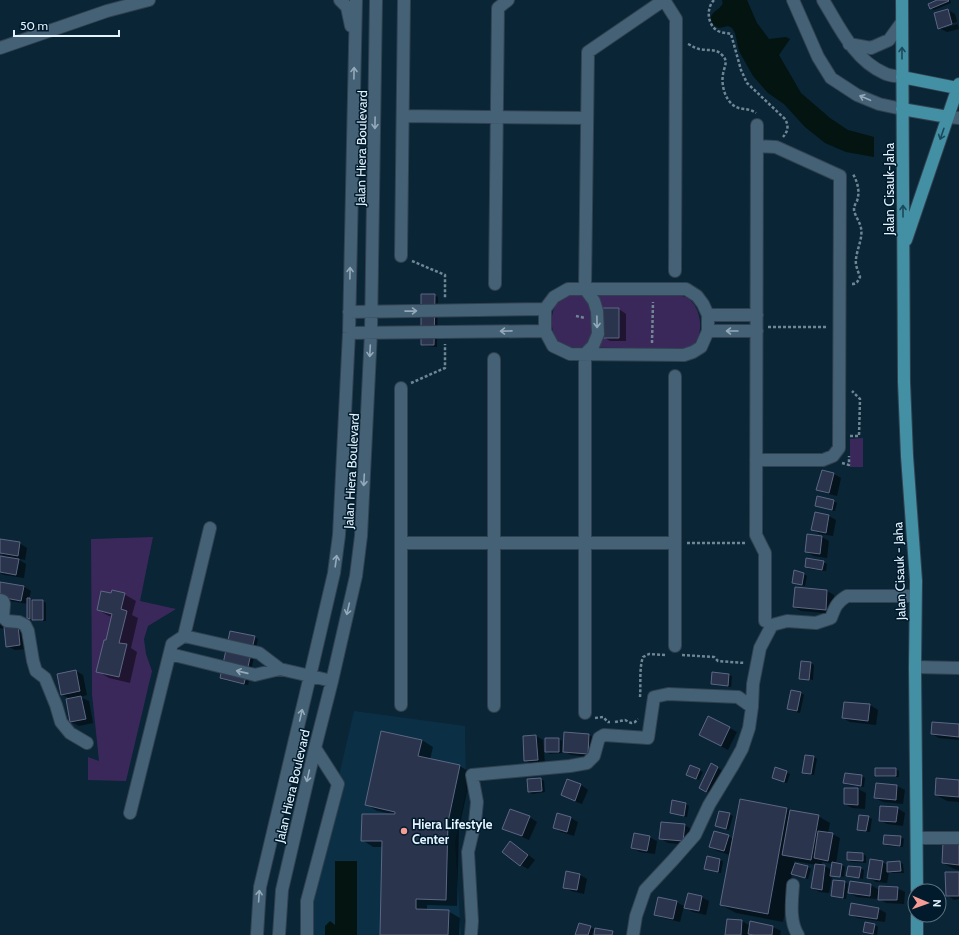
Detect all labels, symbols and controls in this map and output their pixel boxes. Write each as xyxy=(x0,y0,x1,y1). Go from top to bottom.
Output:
scale bar xyxy=(14,12,119,38)
text: 50 m xyxy=(20,18,48,33)
one-way arrow xyxy=(898,47,906,60)
one-way arrow xyxy=(350,67,358,80)
street label: Jalan Hiera Boulevard xyxy=(352,90,370,207)
one-way arrow xyxy=(859,94,871,102)
one-way arrow xyxy=(371,116,379,129)
one-way arrow xyxy=(938,127,945,140)
street label: Jalan Cisauk-Jaha xyxy=(881,142,897,236)
one-way arrow xyxy=(899,205,907,218)
one-way arrow xyxy=(346,267,354,280)
one-way arrow xyxy=(404,307,417,315)
one-way arrow xyxy=(593,315,601,328)
one-way arrow xyxy=(500,327,513,335)
one-way arrow xyxy=(726,327,739,335)
one-way arrow xyxy=(367,344,374,357)
street label: Jalan Hiera Boulevard xyxy=(340,413,362,530)
one-way arrow xyxy=(361,473,368,486)
street label: Jalan Cisauk - Jaha xyxy=(889,521,909,621)
one-way arrow xyxy=(332,555,340,568)
one-way arrow xyxy=(344,602,352,615)
one-way arrow xyxy=(236,667,249,675)
one-way arrow xyxy=(298,709,306,722)
street label: Jalan Hiera Boulevard xyxy=(271,728,313,845)
one-way arrow xyxy=(304,770,312,783)
place label: Hiera Lifestyle Center xyxy=(412,816,493,847)
marker: Hiera Lifestyle Center xyxy=(399,826,409,836)
north arrow xyxy=(907,883,947,923)
one-way arrow xyxy=(256,890,263,903)
text: N xyxy=(930,899,944,907)

